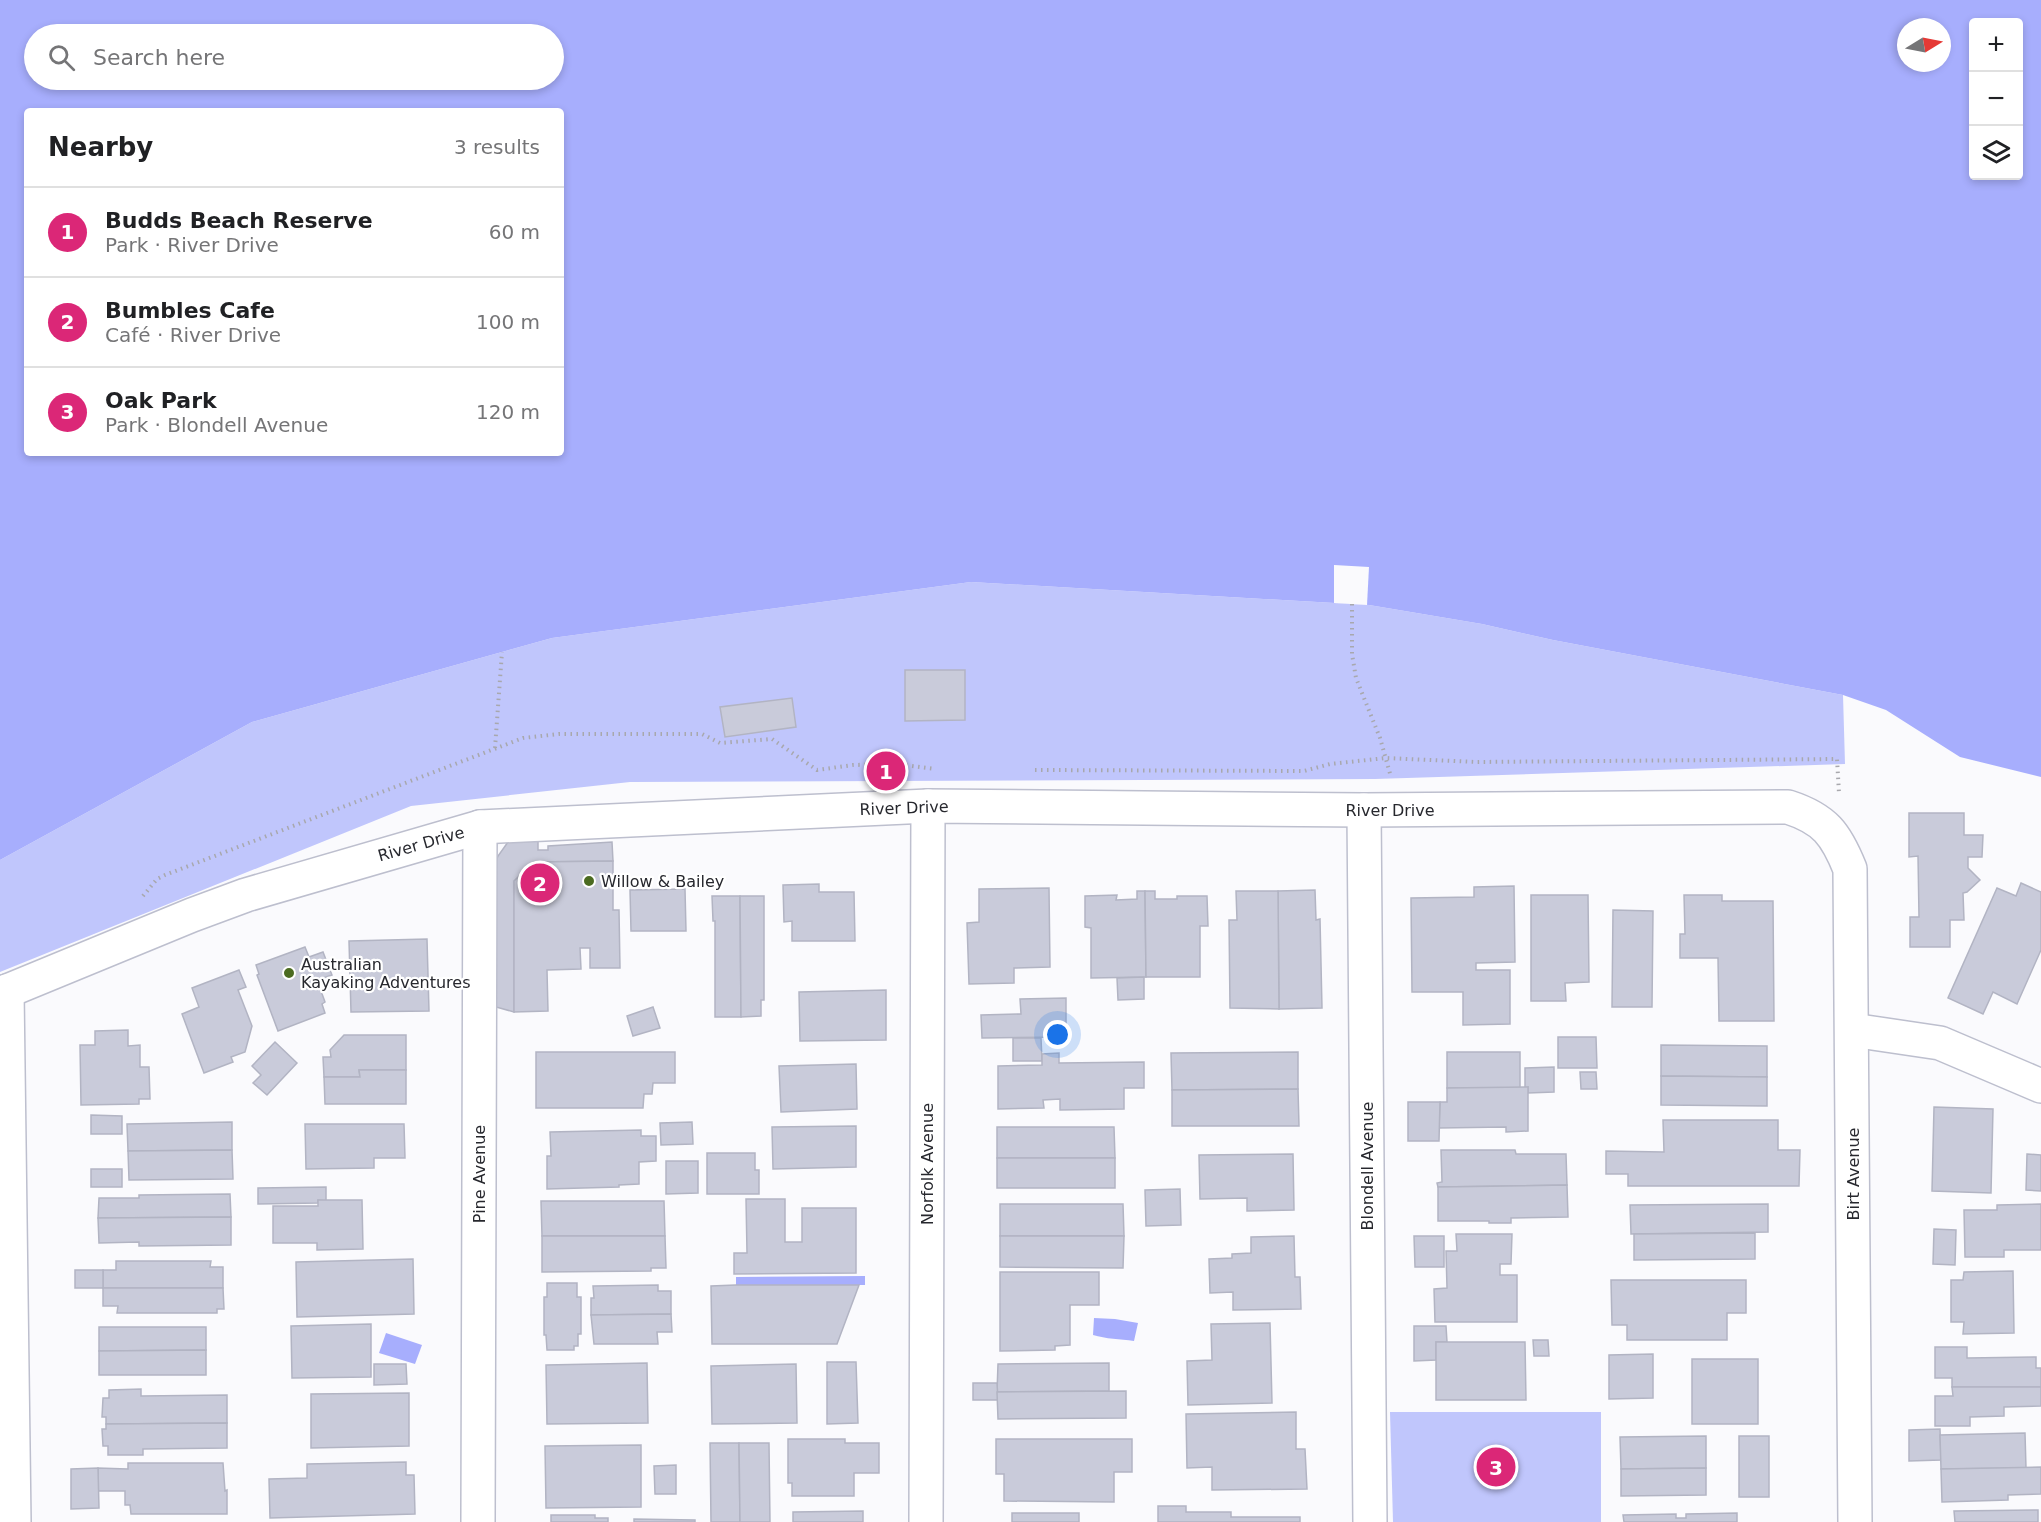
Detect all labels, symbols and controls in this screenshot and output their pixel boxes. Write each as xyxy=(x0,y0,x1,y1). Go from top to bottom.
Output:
north arrow xyxy=(1897,18,1951,72)
map controls xyxy=(1969,18,2023,180)
button: + xyxy=(1969,18,2023,72)
search box xyxy=(24,24,564,90)
icon: search xyxy=(45,41,78,74)
text: Search here xyxy=(93,45,225,70)
button: − xyxy=(1969,72,2023,126)
button: layers xyxy=(1969,126,2023,180)
text: Nearby xyxy=(48,132,153,162)
text: 3 results xyxy=(454,135,540,159)
text: Budds Beach Reserve xyxy=(105,208,373,233)
text: 1 xyxy=(61,220,74,244)
text: 60 m xyxy=(489,220,540,244)
text: Park · River Drive xyxy=(105,233,279,257)
text: Bumbles Cafe xyxy=(105,298,275,323)
text: 2 xyxy=(61,310,74,334)
text: 100 m xyxy=(476,310,540,334)
text: Café · River Drive xyxy=(105,323,281,347)
text: Oak Park xyxy=(105,388,217,413)
text: 3 xyxy=(61,400,74,424)
text: 120 m xyxy=(476,400,540,424)
text: Park · Blondell Avenue xyxy=(105,413,328,437)
pin: 1 xyxy=(866,748,906,794)
street label: River Drive xyxy=(859,797,949,819)
street label: River Drive xyxy=(1345,801,1435,820)
street label: River Drive xyxy=(376,823,466,865)
pin: 2 xyxy=(520,860,560,906)
place label: Willow & Bailey xyxy=(601,872,724,891)
marker: Willow & Bailey xyxy=(582,874,596,888)
place label: Australian Kayaking Adventures xyxy=(301,955,470,992)
marker: Australian Kayaking Adventures xyxy=(282,966,296,980)
your location xyxy=(1043,1020,1072,1049)
street label: Blondell Avenue xyxy=(1358,1102,1377,1230)
street label: Norfolk Avenue xyxy=(918,1103,937,1225)
street label: Pine Avenue xyxy=(470,1125,489,1223)
street label: Birt Avenue xyxy=(1844,1128,1863,1220)
pin: 3 xyxy=(1476,1444,1516,1490)

